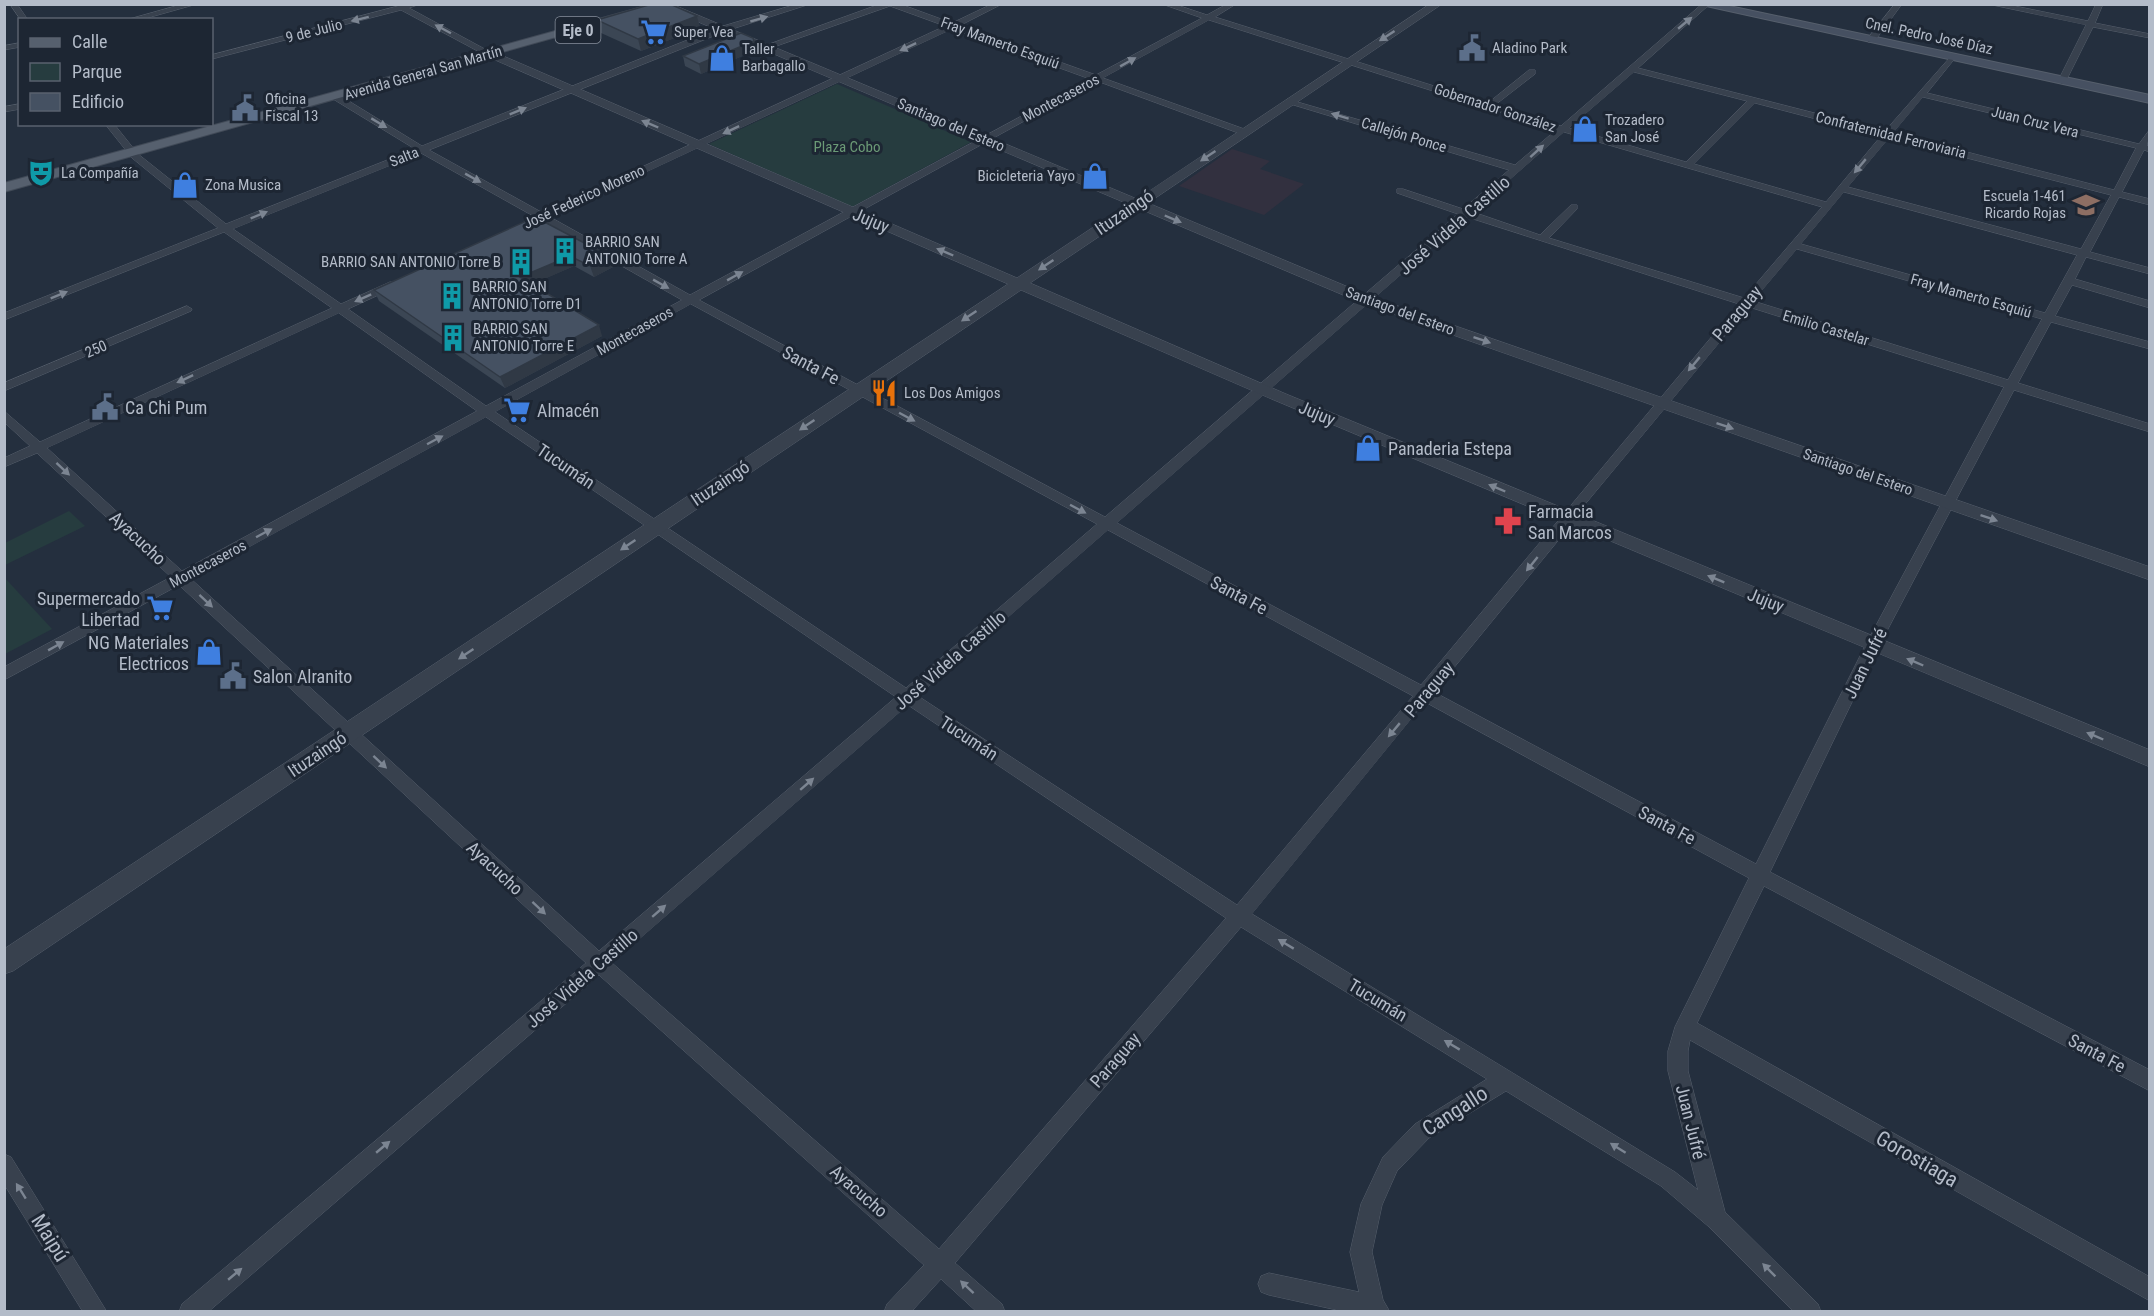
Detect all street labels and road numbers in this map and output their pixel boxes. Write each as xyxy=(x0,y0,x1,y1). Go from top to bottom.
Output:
street label: Fray Mamerto Esquiú xyxy=(938,13,1062,73)
street label: Cnel. Pedro José Díaz xyxy=(1864,14,1994,58)
street label: 9 de Julio xyxy=(284,15,344,47)
road number: Eje 0 xyxy=(556,17,600,43)
street label: Avenida General San Martín xyxy=(342,42,504,104)
street label: Montecaseros xyxy=(1020,70,1103,126)
street label: Gobernador González xyxy=(1432,80,1558,136)
street label: Santiago del Estero xyxy=(895,94,1007,156)
street label: Juan Cruz Vera xyxy=(1989,102,2081,142)
street label: Confraternidad Ferroviaria xyxy=(1814,108,1968,162)
street label: Callejón Ponce xyxy=(1359,114,1449,156)
street label: Salta xyxy=(387,143,421,171)
street label: José Federico Moreno xyxy=(521,161,647,233)
street label: José Videla Castillo xyxy=(1394,171,1514,279)
street label: Ituzaingó xyxy=(1091,185,1157,239)
street label: Jujuy xyxy=(850,203,893,237)
street label: Fray Mamerto Esquiú xyxy=(1909,270,2033,322)
street label: Paraguay xyxy=(1708,281,1767,345)
street label: Santiago del Estero xyxy=(1343,283,1457,339)
street label: Montecaseros xyxy=(594,303,676,359)
street label: Emilio Castelar xyxy=(1781,306,1872,350)
street label: 250 xyxy=(82,336,110,362)
street label: Santa Fe xyxy=(779,341,843,389)
street label: Jujuy xyxy=(1296,396,1339,430)
street label: Tucumán xyxy=(533,439,599,493)
street label: Santiago del Estero xyxy=(1801,445,1915,499)
street label: Ituzaingó xyxy=(687,456,753,510)
street label: Ayacucho xyxy=(106,507,170,569)
street label: Montecaseros xyxy=(167,536,250,592)
street label: Santa Fe xyxy=(1207,571,1271,619)
street label: Jujuy xyxy=(1745,583,1788,617)
street label: José Videla Castillo xyxy=(890,606,1010,714)
street label: Juan Jufré xyxy=(1839,624,1891,702)
street label: Paraguay xyxy=(1400,657,1459,721)
street label: Tucumán xyxy=(936,711,1002,765)
street label: Ituzaingó xyxy=(284,727,350,781)
street label: Santa Fe xyxy=(1635,801,1699,849)
street label: Ayacucho xyxy=(463,837,527,899)
street label: José Videla Castillo xyxy=(522,924,642,1032)
street label: Tucumán xyxy=(1345,974,1411,1026)
street label: Paraguay xyxy=(1085,1028,1145,1092)
street label: Santa Fe xyxy=(2065,1029,2129,1077)
street label: Cangallo xyxy=(1418,1081,1492,1141)
street label: Juan Jufré xyxy=(1672,1083,1710,1161)
street label: Gorostiaga xyxy=(1872,1126,1962,1192)
street label: Ayacucho xyxy=(826,1160,892,1222)
street label: Maipú xyxy=(26,1210,74,1266)

